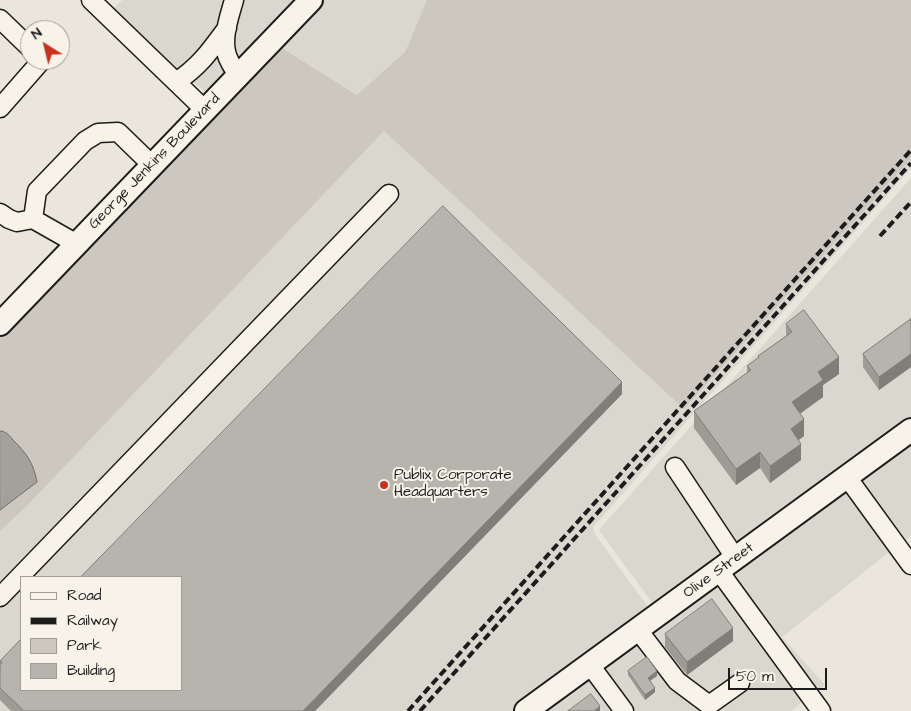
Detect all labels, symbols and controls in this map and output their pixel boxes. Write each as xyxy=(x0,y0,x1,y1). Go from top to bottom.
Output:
north arrow xyxy=(20,20,70,70)
text: N xyxy=(27,23,46,44)
street label: George Jenkins Boulevard xyxy=(85,90,225,234)
place label: Publix Corporate Headquarters xyxy=(394,467,512,502)
marker: Publix Corporate Headquarters xyxy=(378,479,390,491)
street label: Olive Street xyxy=(680,539,758,603)
legend xyxy=(20,576,182,691)
text: Road xyxy=(67,585,101,606)
text: Railway xyxy=(67,610,118,631)
text: Park xyxy=(67,635,102,656)
scale bar xyxy=(731,658,830,690)
text: Building xyxy=(67,660,115,681)
text: 50 m xyxy=(736,666,774,687)

